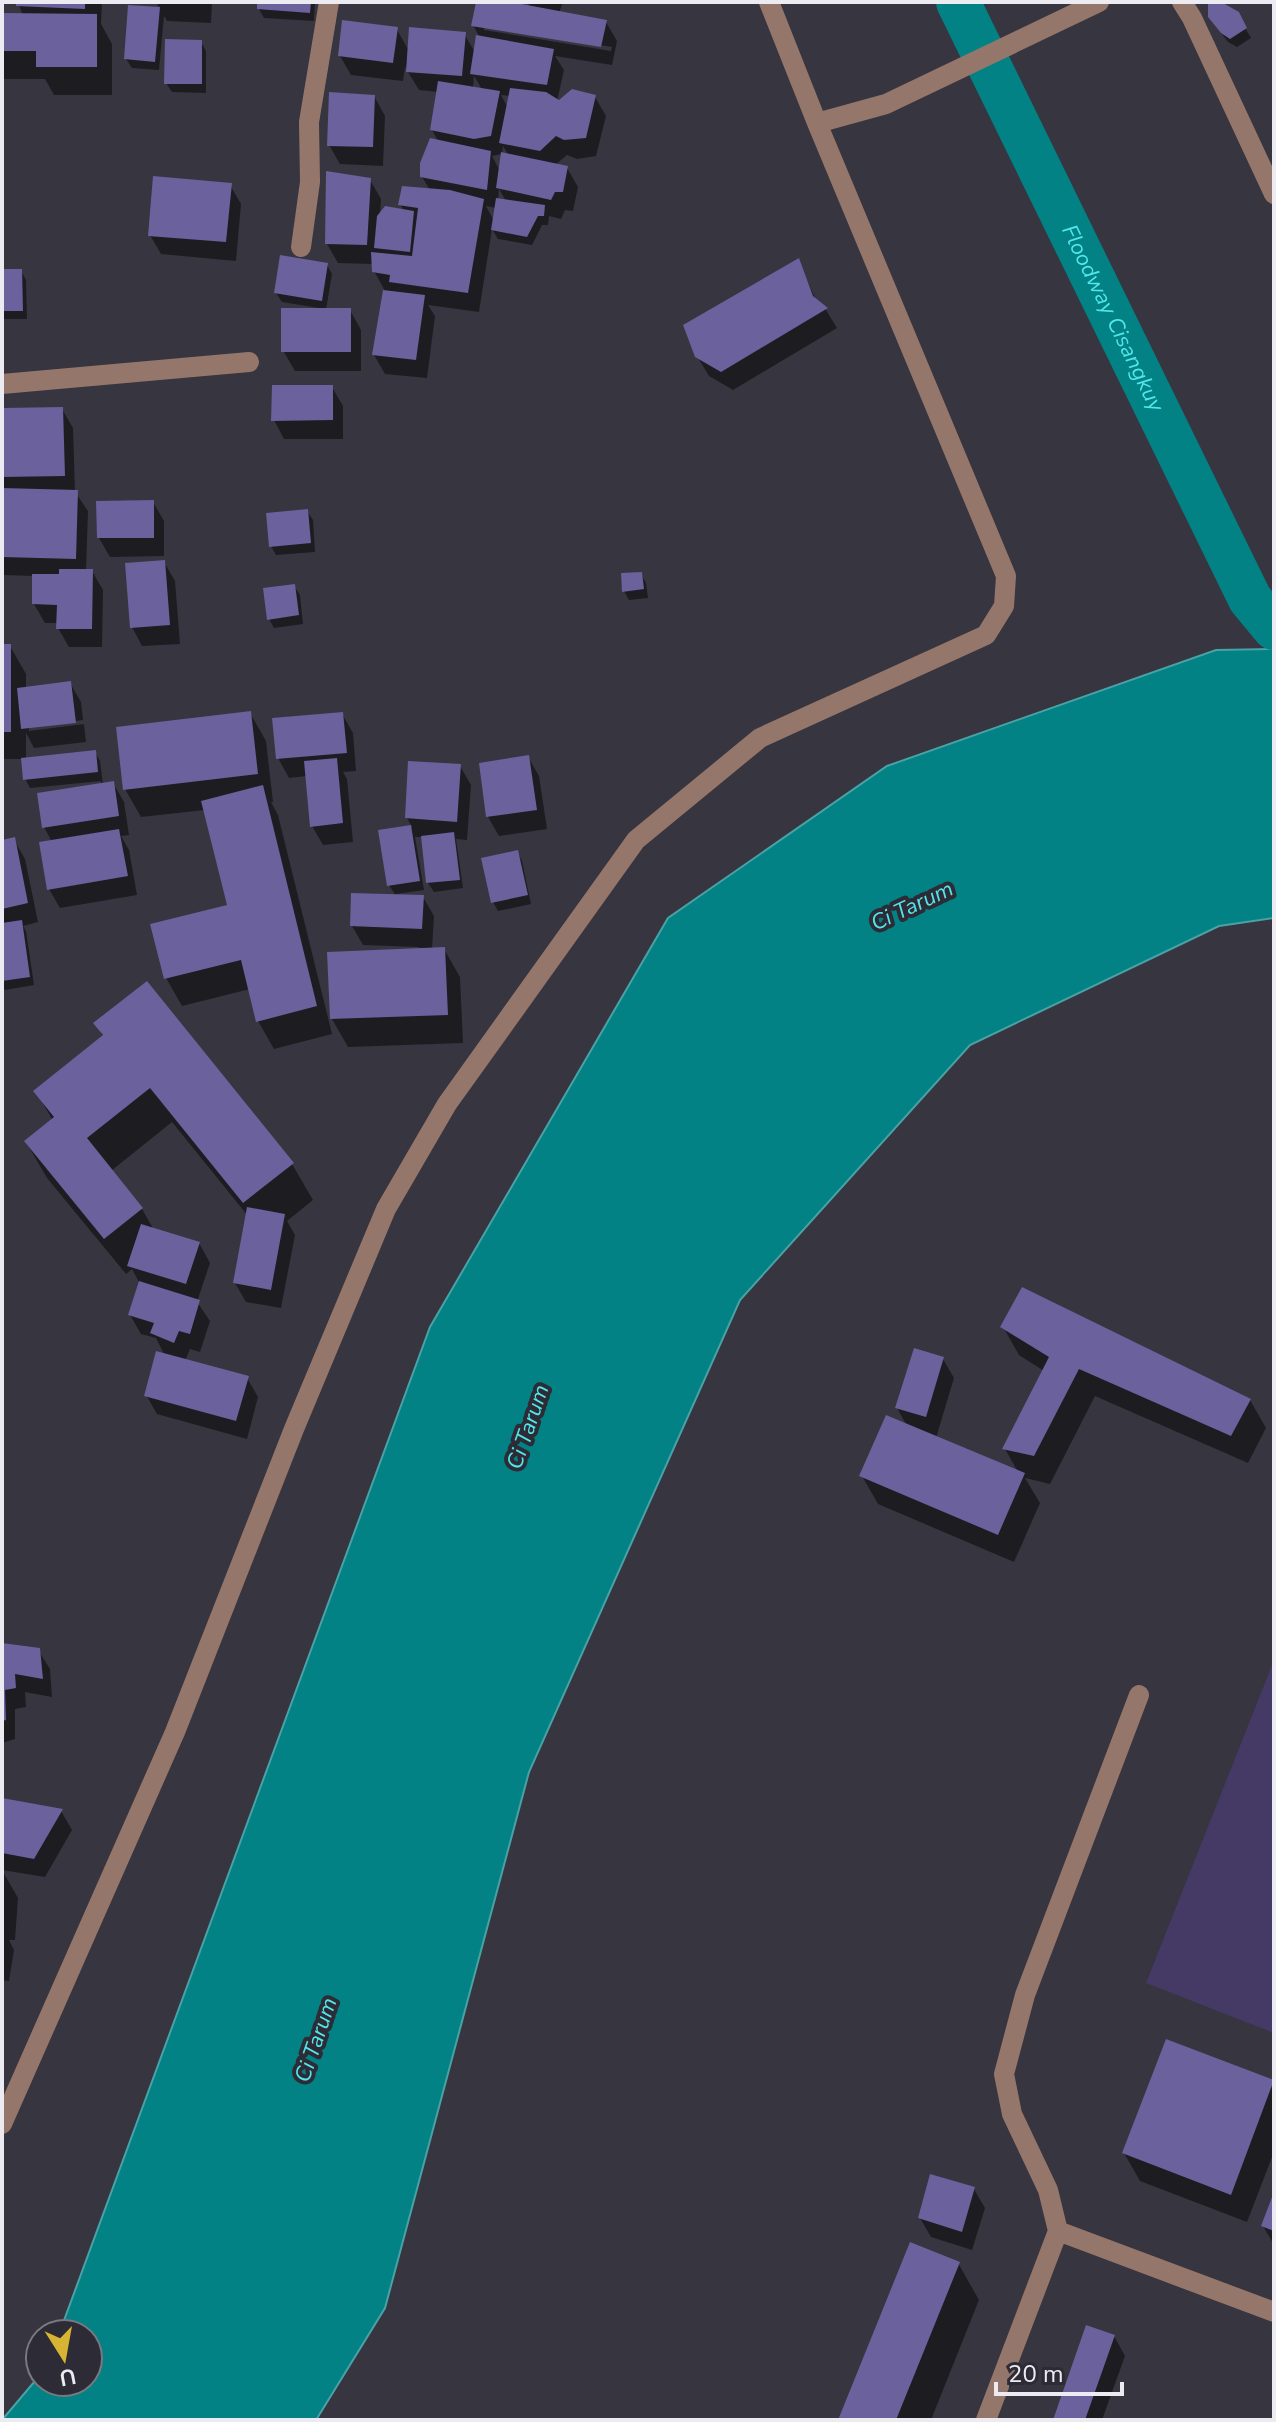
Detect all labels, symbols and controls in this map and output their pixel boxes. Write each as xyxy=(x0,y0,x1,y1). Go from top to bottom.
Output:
water label: Floodway Cisangkuy xyxy=(1054,220,1171,417)
water label: Ci Tarum xyxy=(866,874,958,938)
water label: Ci Tarum xyxy=(500,1381,556,1473)
water label: Ci Tarum xyxy=(288,1994,344,2086)
north arrow xyxy=(24,2318,104,2398)
scale bar xyxy=(996,2346,1122,2396)
text: 20 m xyxy=(1008,2358,1064,2390)
text: U xyxy=(57,2360,78,2393)

